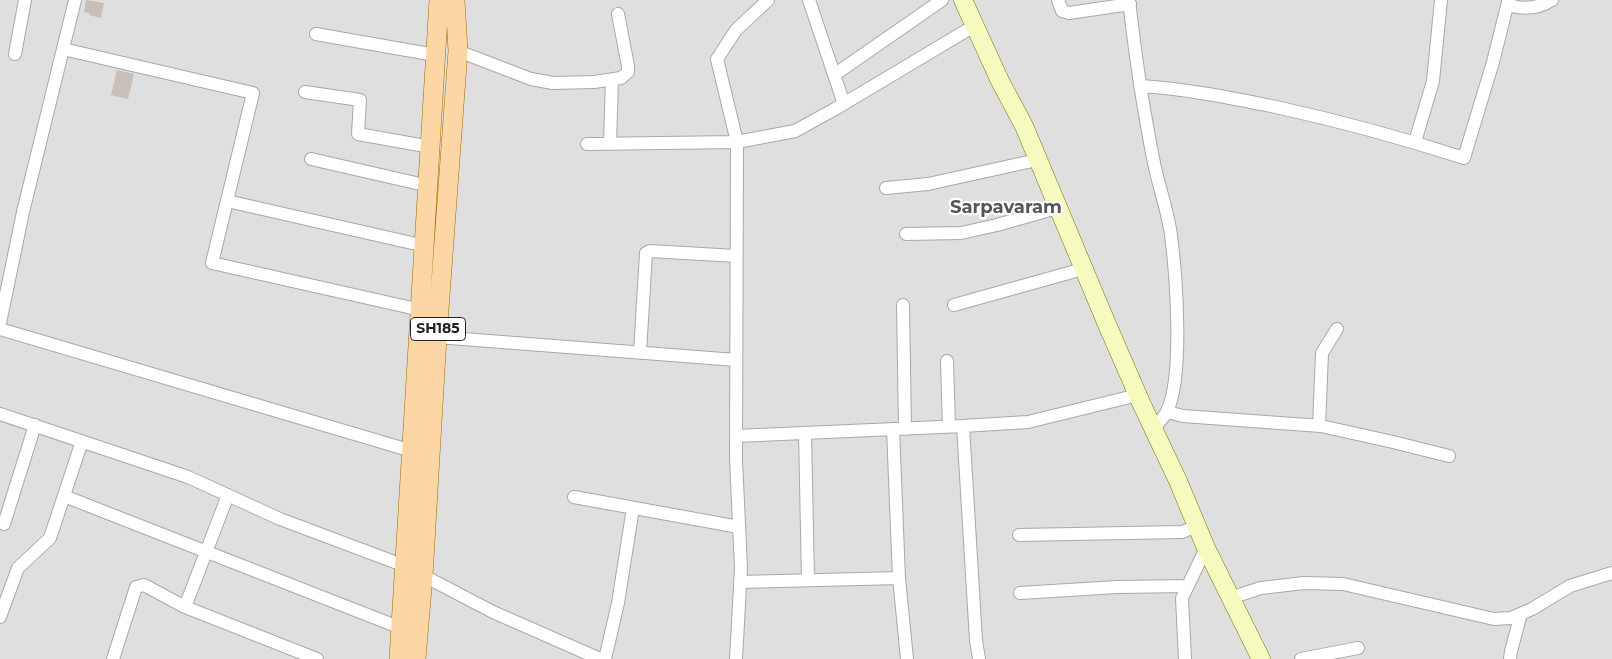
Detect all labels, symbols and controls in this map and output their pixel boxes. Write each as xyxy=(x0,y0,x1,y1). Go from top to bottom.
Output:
district label: Sarpavaram xyxy=(950,197,1062,219)
road number: SH185 xyxy=(410,318,466,340)

